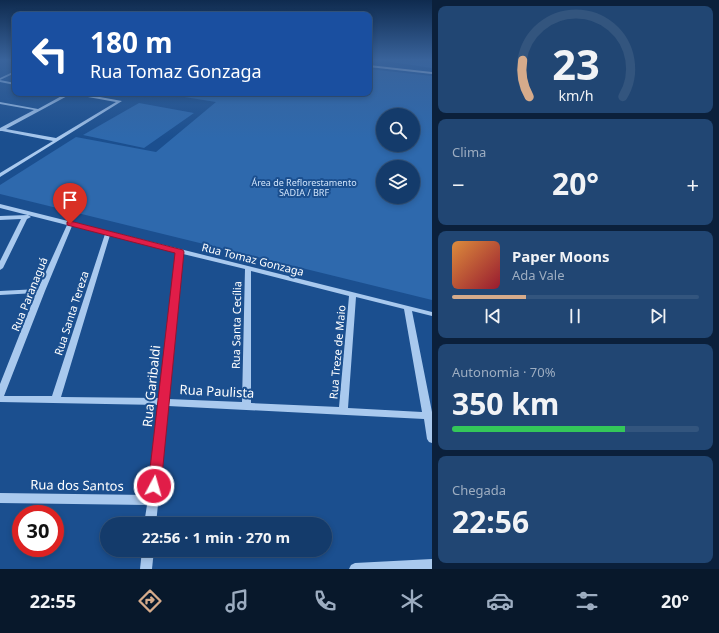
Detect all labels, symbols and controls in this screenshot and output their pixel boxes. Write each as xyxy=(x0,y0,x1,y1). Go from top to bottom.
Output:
text: 180 m xyxy=(90,23,173,61)
icon: left xyxy=(24,28,76,80)
text: 23 xyxy=(552,36,599,92)
text: Rua Tomaz Gonzaga xyxy=(90,59,262,83)
text: km/h xyxy=(558,86,593,105)
map controls xyxy=(376,108,420,204)
button: search xyxy=(376,108,420,152)
text: Clima xyxy=(452,143,486,161)
button: layers xyxy=(376,160,420,204)
text: 20° xyxy=(552,163,599,204)
text: − xyxy=(452,169,465,199)
text: + xyxy=(686,169,699,199)
park label: Área de Reflorestamento SADIA / BRF xyxy=(251,176,357,199)
pin xyxy=(53,183,87,224)
icon: arrive xyxy=(59,189,81,211)
street label: Rua Tomaz Gonzaga xyxy=(200,239,306,279)
text: Paper Moons xyxy=(512,246,610,266)
street label: Rua Paranaguá xyxy=(7,255,51,333)
text: Ada Vale xyxy=(512,266,565,284)
street label: Rua Santa Tereza xyxy=(50,269,92,357)
street label: Rua Santa Cecília xyxy=(228,281,244,369)
street label: Rua Treze de Maio xyxy=(325,304,349,400)
icon: previous xyxy=(482,305,504,327)
icon: pause xyxy=(564,305,586,327)
icon: next xyxy=(647,305,669,327)
street label: Rua Garibaldi xyxy=(138,344,164,428)
text: Autonomia · 70% xyxy=(452,363,556,381)
street label: Rua Paulista xyxy=(179,380,255,402)
text: 350 km xyxy=(452,383,559,424)
position arrow xyxy=(133,465,175,507)
street label: Rua dos Santos xyxy=(30,475,124,495)
text: Chegada xyxy=(452,481,506,499)
text: 22:56 xyxy=(452,501,529,542)
speed limit sign: 30 xyxy=(12,505,64,557)
text: 22:56 · 1 min · 270 m xyxy=(142,527,290,547)
icon: directions xyxy=(136,587,164,615)
icon: music xyxy=(223,587,251,615)
icon: phone xyxy=(311,587,339,615)
icon: climate xyxy=(398,587,426,615)
icon: car xyxy=(486,587,514,615)
icon: filters xyxy=(573,587,601,615)
text: 22:55 xyxy=(30,589,76,613)
text: 20° xyxy=(661,589,689,613)

